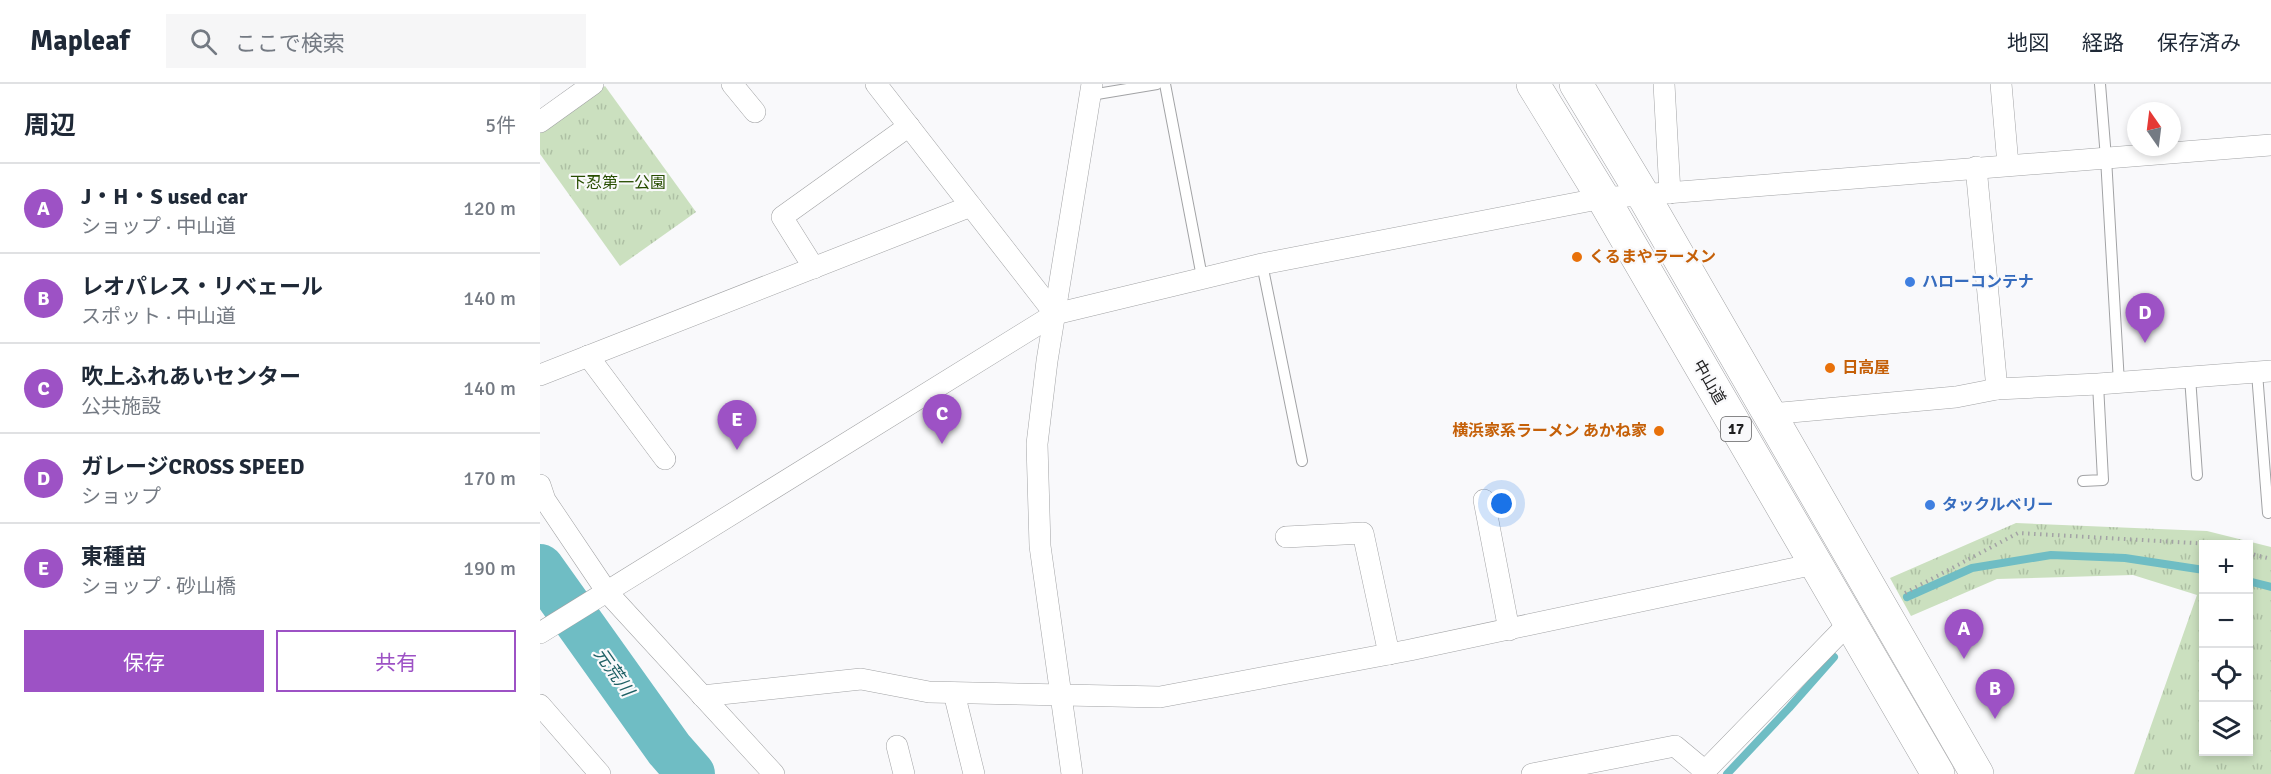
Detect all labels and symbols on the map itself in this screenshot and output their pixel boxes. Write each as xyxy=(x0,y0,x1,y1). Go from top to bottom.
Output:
north arrow xyxy=(2127,102,2181,156)
park label: 下忍第一公園 xyxy=(570,173,666,193)
place label: くるまやラーメン xyxy=(1589,247,1716,267)
marker: くるまやラーメン xyxy=(1570,250,1584,264)
place label: ハローコンテナ xyxy=(1922,272,2034,292)
marker: ハローコンテナ xyxy=(1903,275,1917,289)
pin: D xyxy=(2126,294,2164,343)
street label: 中山道 xyxy=(1688,356,1730,408)
place label: 日高屋 xyxy=(1842,358,1890,378)
marker: 日高屋 xyxy=(1823,361,1837,375)
pin: C xyxy=(922,394,962,444)
pin: E xyxy=(718,400,756,450)
road number: 17 xyxy=(1721,417,1751,441)
place label: 横浜家系ラーメン あかね家 xyxy=(1452,421,1647,441)
marker: 横浜家系ラーメン あかね家 xyxy=(1652,424,1666,438)
your location xyxy=(1487,489,1516,518)
place label: タックルベリー xyxy=(1942,495,2054,515)
marker: タックルベリー xyxy=(1923,498,1937,512)
pin: A xyxy=(1944,610,1984,659)
water label: 元荒川 xyxy=(590,644,640,702)
pin: B xyxy=(1976,670,2014,719)

